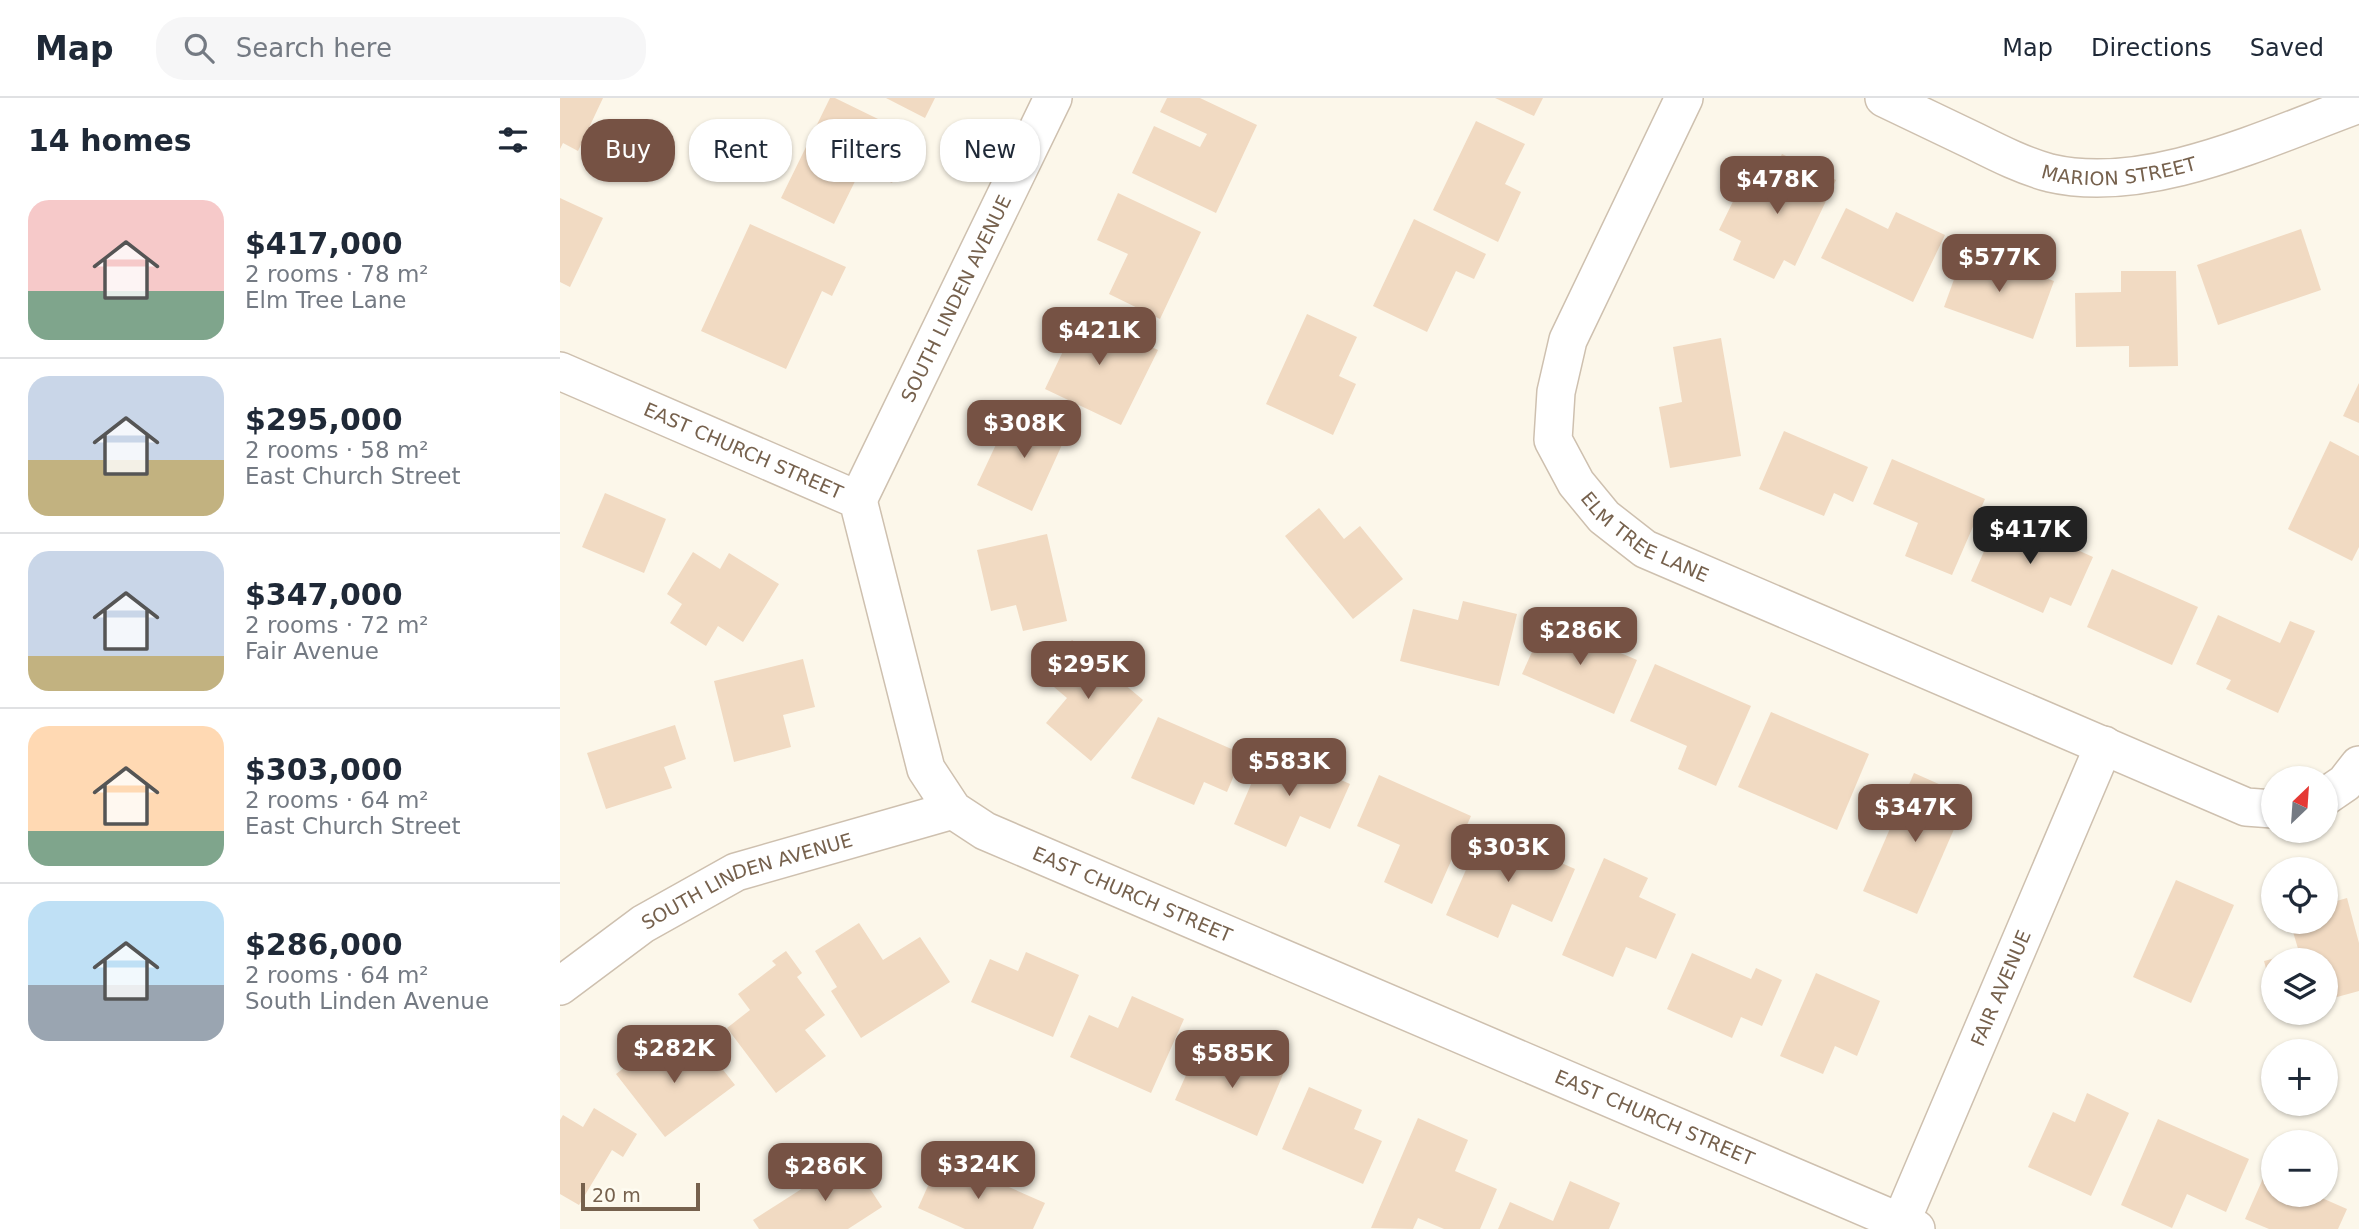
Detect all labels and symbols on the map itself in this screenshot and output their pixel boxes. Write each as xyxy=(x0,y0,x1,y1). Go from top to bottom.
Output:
street label: MARION STREET xyxy=(2039,152,2199,189)
pin: $478K xyxy=(1728,156,1826,216)
street label: SOUTH LINDEN AVENUE xyxy=(896,191,1015,405)
pin: $577K xyxy=(1950,234,2048,294)
pin: $421K xyxy=(1050,308,1148,367)
street label: EAST CHURCH STREET xyxy=(641,398,847,503)
pin: $308K xyxy=(975,400,1073,460)
street label: ELM TREE LANE xyxy=(1577,487,1712,586)
pin: $417K xyxy=(1981,506,2079,566)
pin: $286K xyxy=(1531,608,1629,667)
pin: $295K xyxy=(1039,642,1137,701)
pin: $583K xyxy=(1240,738,1338,798)
north arrow xyxy=(2261,766,2338,844)
pin: $347K xyxy=(1866,784,1964,844)
pin: $303K xyxy=(1459,824,1557,884)
street label: SOUTH LINDEN AVENUE xyxy=(637,828,855,934)
street label: EAST CHURCH STREET xyxy=(1030,842,1236,947)
street label: FAIR AVENUE xyxy=(1966,927,2035,1049)
pin: $282K xyxy=(625,1026,723,1085)
pin: $585K xyxy=(1183,1030,1281,1090)
street label: EAST CHURCH STREET xyxy=(1552,1065,1758,1170)
pin: $324K xyxy=(929,1142,1027,1201)
pin: $286K xyxy=(776,1144,874,1203)
scale bar xyxy=(581,1180,700,1212)

